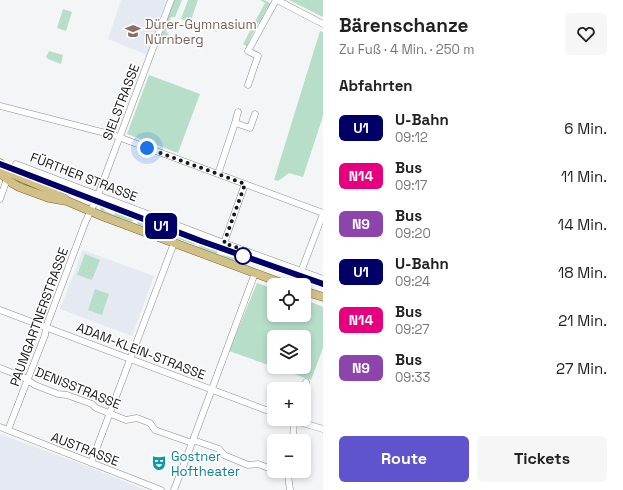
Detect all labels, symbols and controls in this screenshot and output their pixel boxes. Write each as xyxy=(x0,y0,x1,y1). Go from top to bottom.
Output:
text: Bärenschanze xyxy=(339,13,469,38)
button: heart xyxy=(565,13,607,55)
place label: Dürer-Gymnasium Nürnberg xyxy=(145,16,257,48)
school or university icon: Dürer-Gymnasium Nürnberg xyxy=(124,22,142,40)
text: Zu Fuß · 4 Min. · 250 m xyxy=(339,41,474,58)
street label: SIELSTRASSE xyxy=(99,61,143,143)
text: Abfahrten xyxy=(339,76,413,95)
text: U-Bahn xyxy=(395,110,449,129)
text: U1 xyxy=(353,119,369,137)
text: 6 Min. xyxy=(564,119,607,138)
text: 09:12 xyxy=(395,129,428,146)
your location xyxy=(137,138,157,158)
street label: FÜRTHER STRASSE xyxy=(28,149,140,205)
text: Bus xyxy=(395,158,422,177)
text: N14 xyxy=(349,167,373,185)
text: 11 Min. xyxy=(561,167,607,186)
text: 09:17 xyxy=(395,177,427,194)
text: Bus xyxy=(395,206,422,225)
line badge: U1 xyxy=(143,213,179,239)
text: N9 xyxy=(352,215,370,233)
text: 14 Min. xyxy=(558,215,607,234)
text: U1 xyxy=(153,217,169,235)
text: 09:20 xyxy=(395,225,431,242)
street label: PAUMGARTNERSTRASSE xyxy=(6,245,72,389)
unlabelled marker xyxy=(234,247,252,265)
text: U-Bahn xyxy=(395,254,449,273)
text: U1 xyxy=(353,263,369,281)
text: 18 Min. xyxy=(558,263,607,282)
text: 09:24 xyxy=(395,273,430,290)
map controls xyxy=(267,278,311,478)
button: locate xyxy=(267,278,311,322)
text: Bus xyxy=(395,302,422,321)
text: N14 xyxy=(349,311,373,329)
text: 21 Min. xyxy=(558,311,607,330)
street label: ADAM-KLEIN-STRASSE xyxy=(74,319,208,383)
text: 09:27 xyxy=(395,321,430,338)
button: layers xyxy=(267,330,311,374)
text: Bus xyxy=(395,350,422,369)
text: N9 xyxy=(352,359,370,377)
text: 27 Min. xyxy=(556,359,607,378)
street label: DENISSTRASSE xyxy=(33,363,123,413)
text: 09:33 xyxy=(395,369,430,386)
button: + xyxy=(267,382,311,426)
street label: AUSTRASSE xyxy=(49,428,121,470)
button: − xyxy=(267,434,311,478)
button: Route xyxy=(339,436,469,482)
button: Tickets xyxy=(477,436,607,482)
place label: Gostner Hoftheater xyxy=(171,448,240,480)
theatre icon: Gostner Hoftheater xyxy=(150,454,168,472)

